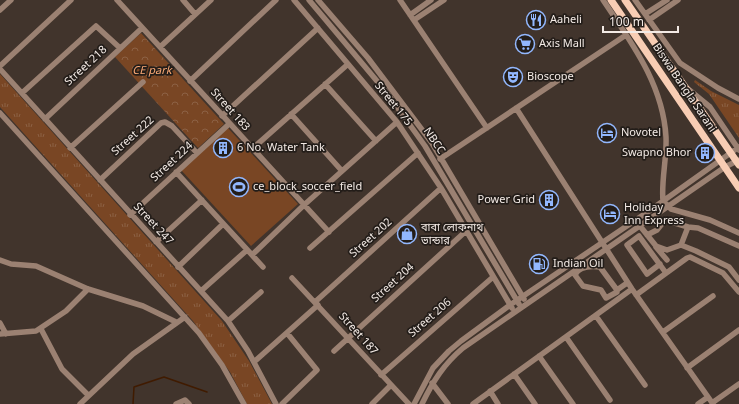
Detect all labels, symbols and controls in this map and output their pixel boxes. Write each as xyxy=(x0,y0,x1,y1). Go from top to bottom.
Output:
scale bar xyxy=(603,8,678,34)
restaurant icon: Aaheli xyxy=(525,9,547,31)
place label: Aaheli xyxy=(550,13,582,27)
text: 100 m xyxy=(609,15,644,31)
supermarket icon: Axis Mall xyxy=(514,33,536,55)
place label: Axis Mall xyxy=(539,37,585,51)
street label: Biswa Bangla Sarani xyxy=(649,41,719,135)
street label: Street 218 xyxy=(62,43,110,89)
park label: CE park xyxy=(132,64,174,78)
theatre icon: Bioscope xyxy=(502,66,524,88)
place label: Bioscope xyxy=(527,70,574,84)
street label: Street 175 xyxy=(371,79,415,129)
street label: Street 183 xyxy=(207,86,253,134)
street label: Street 222 xyxy=(109,113,157,159)
hotel icon: Novotel xyxy=(596,122,618,144)
street label: NBCC xyxy=(420,125,448,157)
place label: Novotel xyxy=(621,126,661,140)
building icon: 6 No. Water Tank xyxy=(212,137,234,159)
street label: Street 224 xyxy=(148,139,196,185)
place label: 6 No. Water Tank xyxy=(237,141,325,155)
building icon: Swapno Bhor xyxy=(694,142,716,164)
place label: Swapno Bhor xyxy=(622,146,691,160)
sports icon: ce_block_soccer_field xyxy=(228,176,250,198)
place label: ce_block_soccer_field xyxy=(253,180,362,194)
building icon: Power Grid xyxy=(538,189,560,211)
place label: Power Grid xyxy=(478,193,535,207)
street label: Street 247 xyxy=(130,200,176,248)
place label: Holiday Inn Express xyxy=(624,201,684,228)
hotel icon: Holiday Inn Express xyxy=(599,203,621,225)
street label: Street 202 xyxy=(347,215,395,261)
place label: বাবা লোকনাথ ভান্ডার xyxy=(420,221,484,248)
shop icon: বাবা লোকনাথ ভান্ডার xyxy=(396,223,418,245)
fuel station icon: Indian Oil xyxy=(528,253,550,275)
place label: Indian Oil xyxy=(553,257,603,271)
street label: Street 204 xyxy=(369,260,418,306)
street label: Street 206 xyxy=(406,296,454,340)
street label: Street 187 xyxy=(335,310,381,358)

